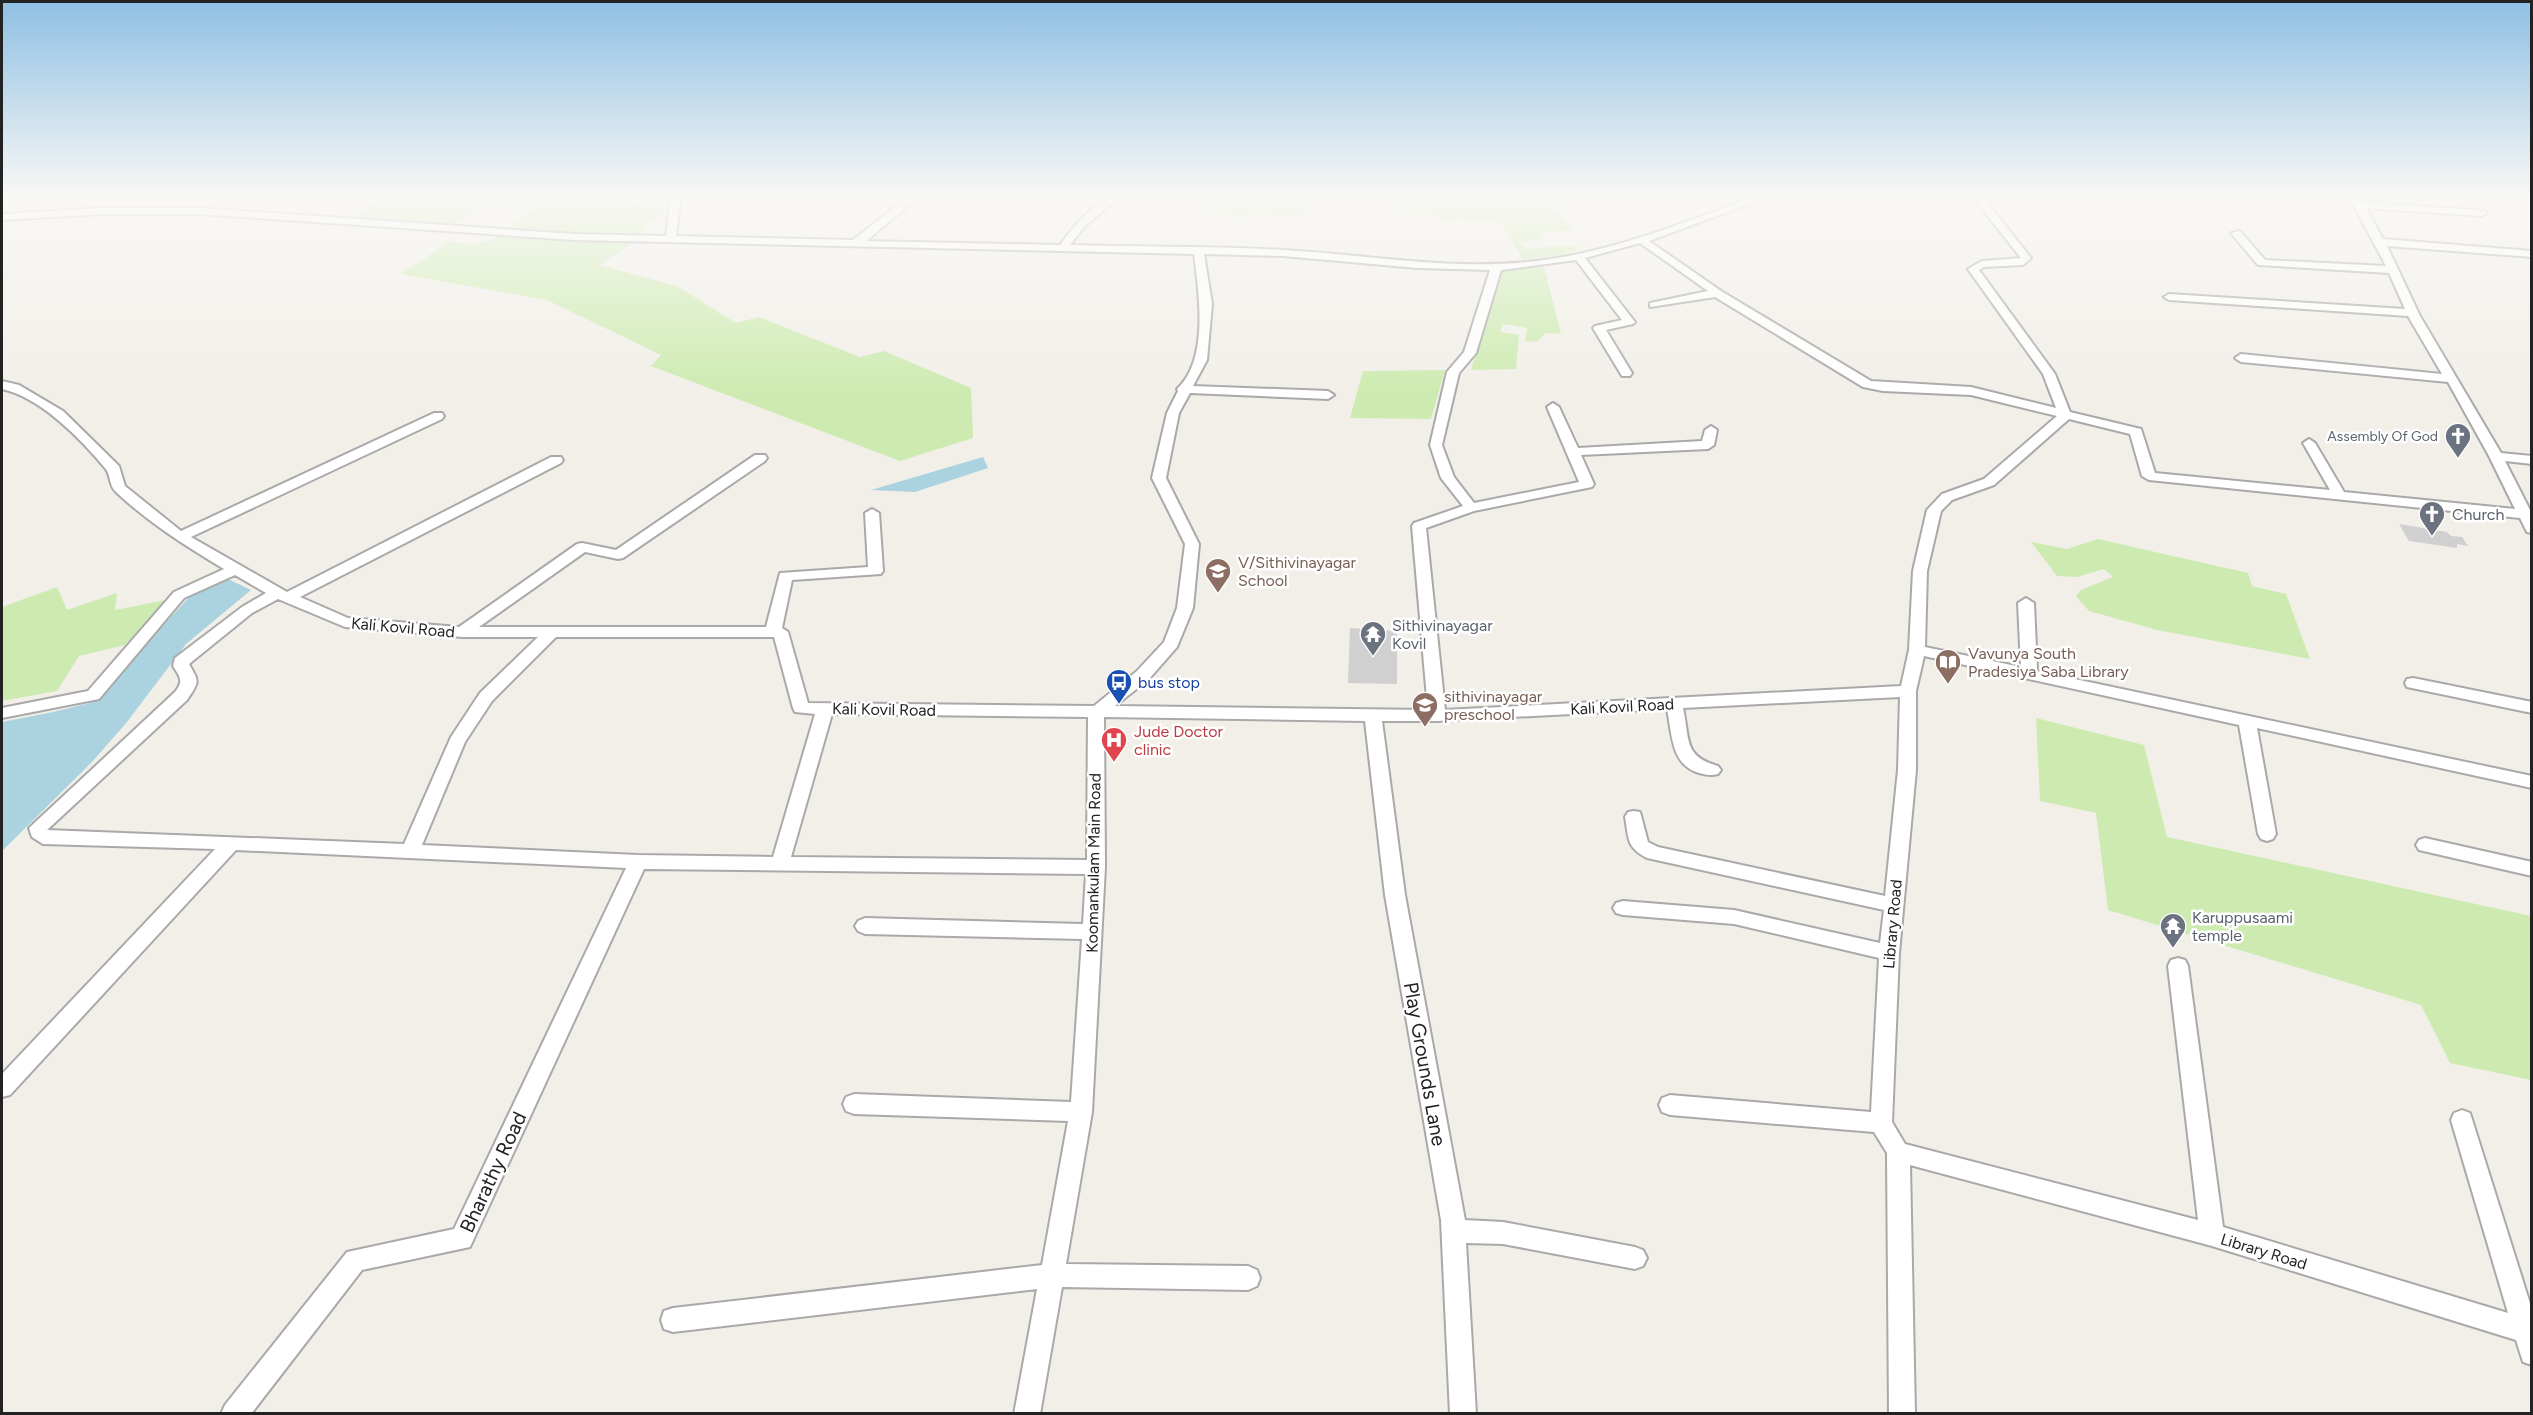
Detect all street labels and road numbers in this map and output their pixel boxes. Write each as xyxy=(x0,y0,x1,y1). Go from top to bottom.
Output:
street label: Kali Kovil Road xyxy=(350,614,456,641)
street label: Kali Kovil Road xyxy=(1570,694,1674,719)
street label: Kali Kovil Road xyxy=(832,699,936,720)
street label: Koomankulam Main Road xyxy=(1082,773,1105,953)
street label: Library Road xyxy=(1879,879,1906,969)
street label: Play Grounds Lane xyxy=(1399,980,1451,1148)
street label: Bharathy Road xyxy=(455,1108,531,1236)
street label: Library Road xyxy=(2218,1229,2309,1274)

